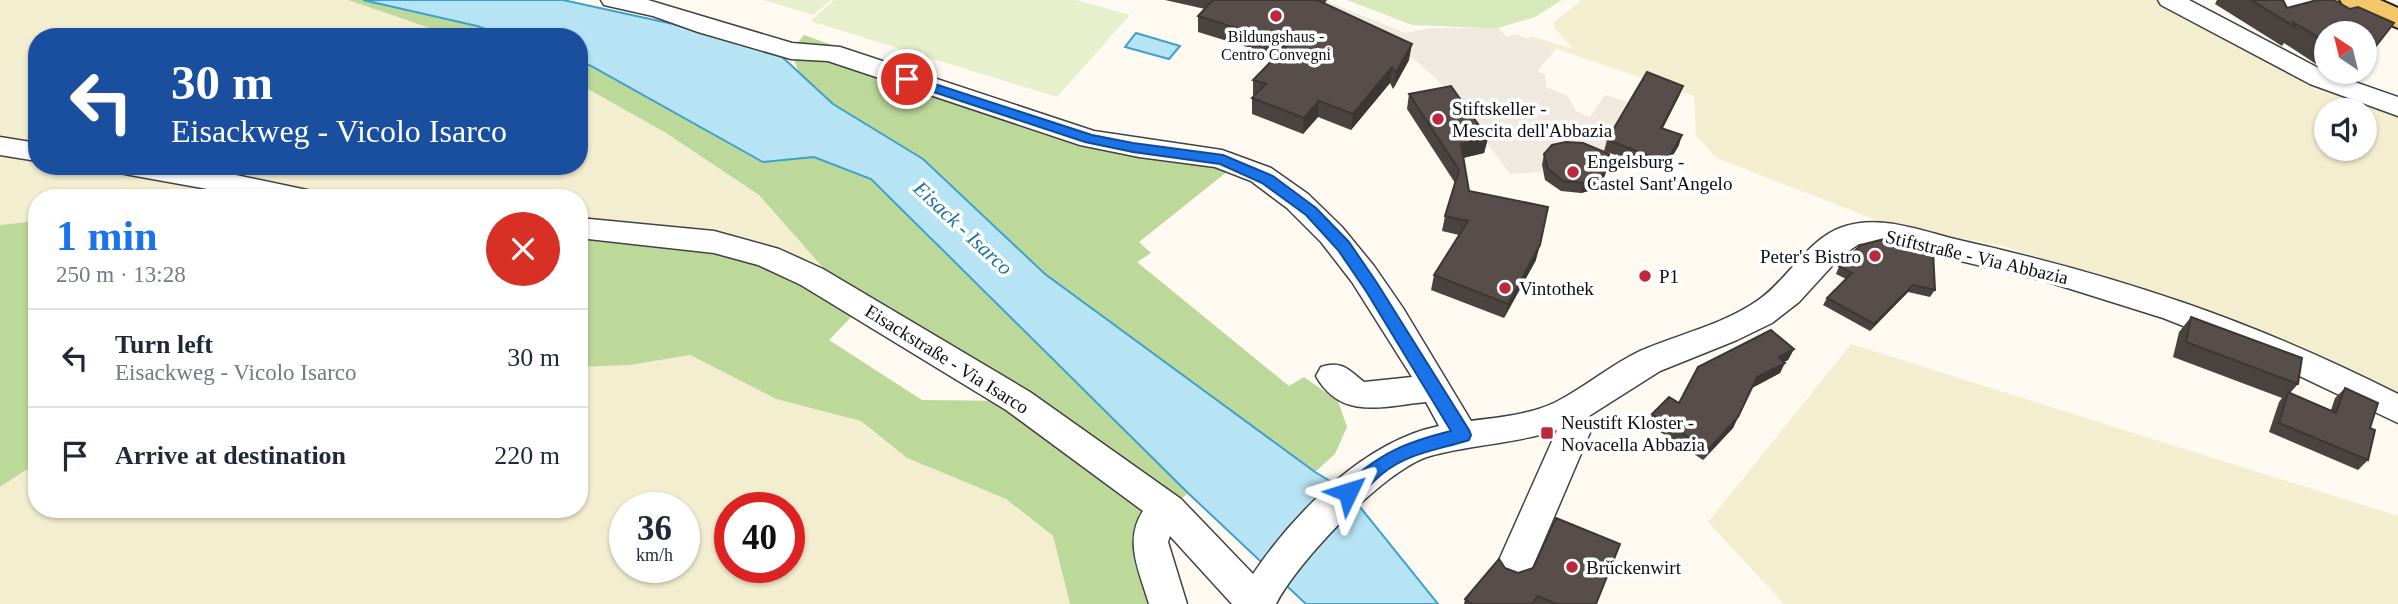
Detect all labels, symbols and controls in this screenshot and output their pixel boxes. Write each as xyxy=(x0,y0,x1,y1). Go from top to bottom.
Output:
marker: Bildungshaus - Centro Convegni xyxy=(1268,8,1284,24)
north arrow xyxy=(2314,21,2376,84)
map controls xyxy=(2314,21,2377,161)
place label: Bildungshaus - Centro Convegni xyxy=(1221,28,1331,64)
pin xyxy=(877,49,937,109)
text: 30 m xyxy=(171,55,273,110)
icon: left xyxy=(56,56,147,147)
icon: arrive xyxy=(888,60,926,98)
place label: Stiftskeller - Mescita dell'Abbazia xyxy=(1452,98,1613,141)
button: sound xyxy=(2314,98,2377,161)
marker: Stiftskeller - Mescita dell'Abbazia xyxy=(1430,111,1446,127)
text: Eisackweg - Vicolo Isarco xyxy=(171,113,507,149)
place label: Engelsburg - Castel Sant'Angelo xyxy=(1587,151,1732,194)
marker: Engelsburg - Castel Sant'Angelo xyxy=(1565,164,1581,180)
water label: Eisack - Isarco xyxy=(908,175,1017,280)
button: close xyxy=(486,212,560,286)
text: 1 min xyxy=(56,213,158,259)
street label: Stiftstraße - Via Abbazia xyxy=(1884,226,2071,288)
place label: Peter's Bistro xyxy=(1760,246,1861,267)
marker: Peter's Bistro xyxy=(1867,248,1883,264)
text: 250 m · 13:28 xyxy=(56,262,186,287)
place label: P1 xyxy=(1659,266,1679,287)
marker: P1 xyxy=(1637,268,1653,284)
place label: Vintothek xyxy=(1519,278,1594,299)
marker: Vintothek xyxy=(1497,280,1513,296)
street label: Eisackstraße - Via Isarco xyxy=(861,300,1033,418)
text: Turn left xyxy=(115,330,213,359)
icon: left xyxy=(56,339,94,377)
text: 30 m xyxy=(507,343,560,372)
text: Eisackweg - Vicolo Isarco xyxy=(115,360,357,385)
place label: Neustift Kloster - Novacella Abbazia xyxy=(1561,412,1706,455)
marker: Neustift Kloster - Novacella Abbazia xyxy=(1539,425,1555,441)
icon: arrive xyxy=(56,437,94,475)
text: Arrive at destination xyxy=(115,441,346,470)
text: 220 m xyxy=(494,441,560,470)
position arrow xyxy=(1311,455,1385,529)
speed limit sign: 40 xyxy=(714,492,805,583)
text: 36 xyxy=(637,509,672,548)
text: km/h xyxy=(636,545,673,565)
place label: Brückenwirt xyxy=(1586,557,1682,578)
marker: Brückenwirt xyxy=(1564,559,1580,575)

